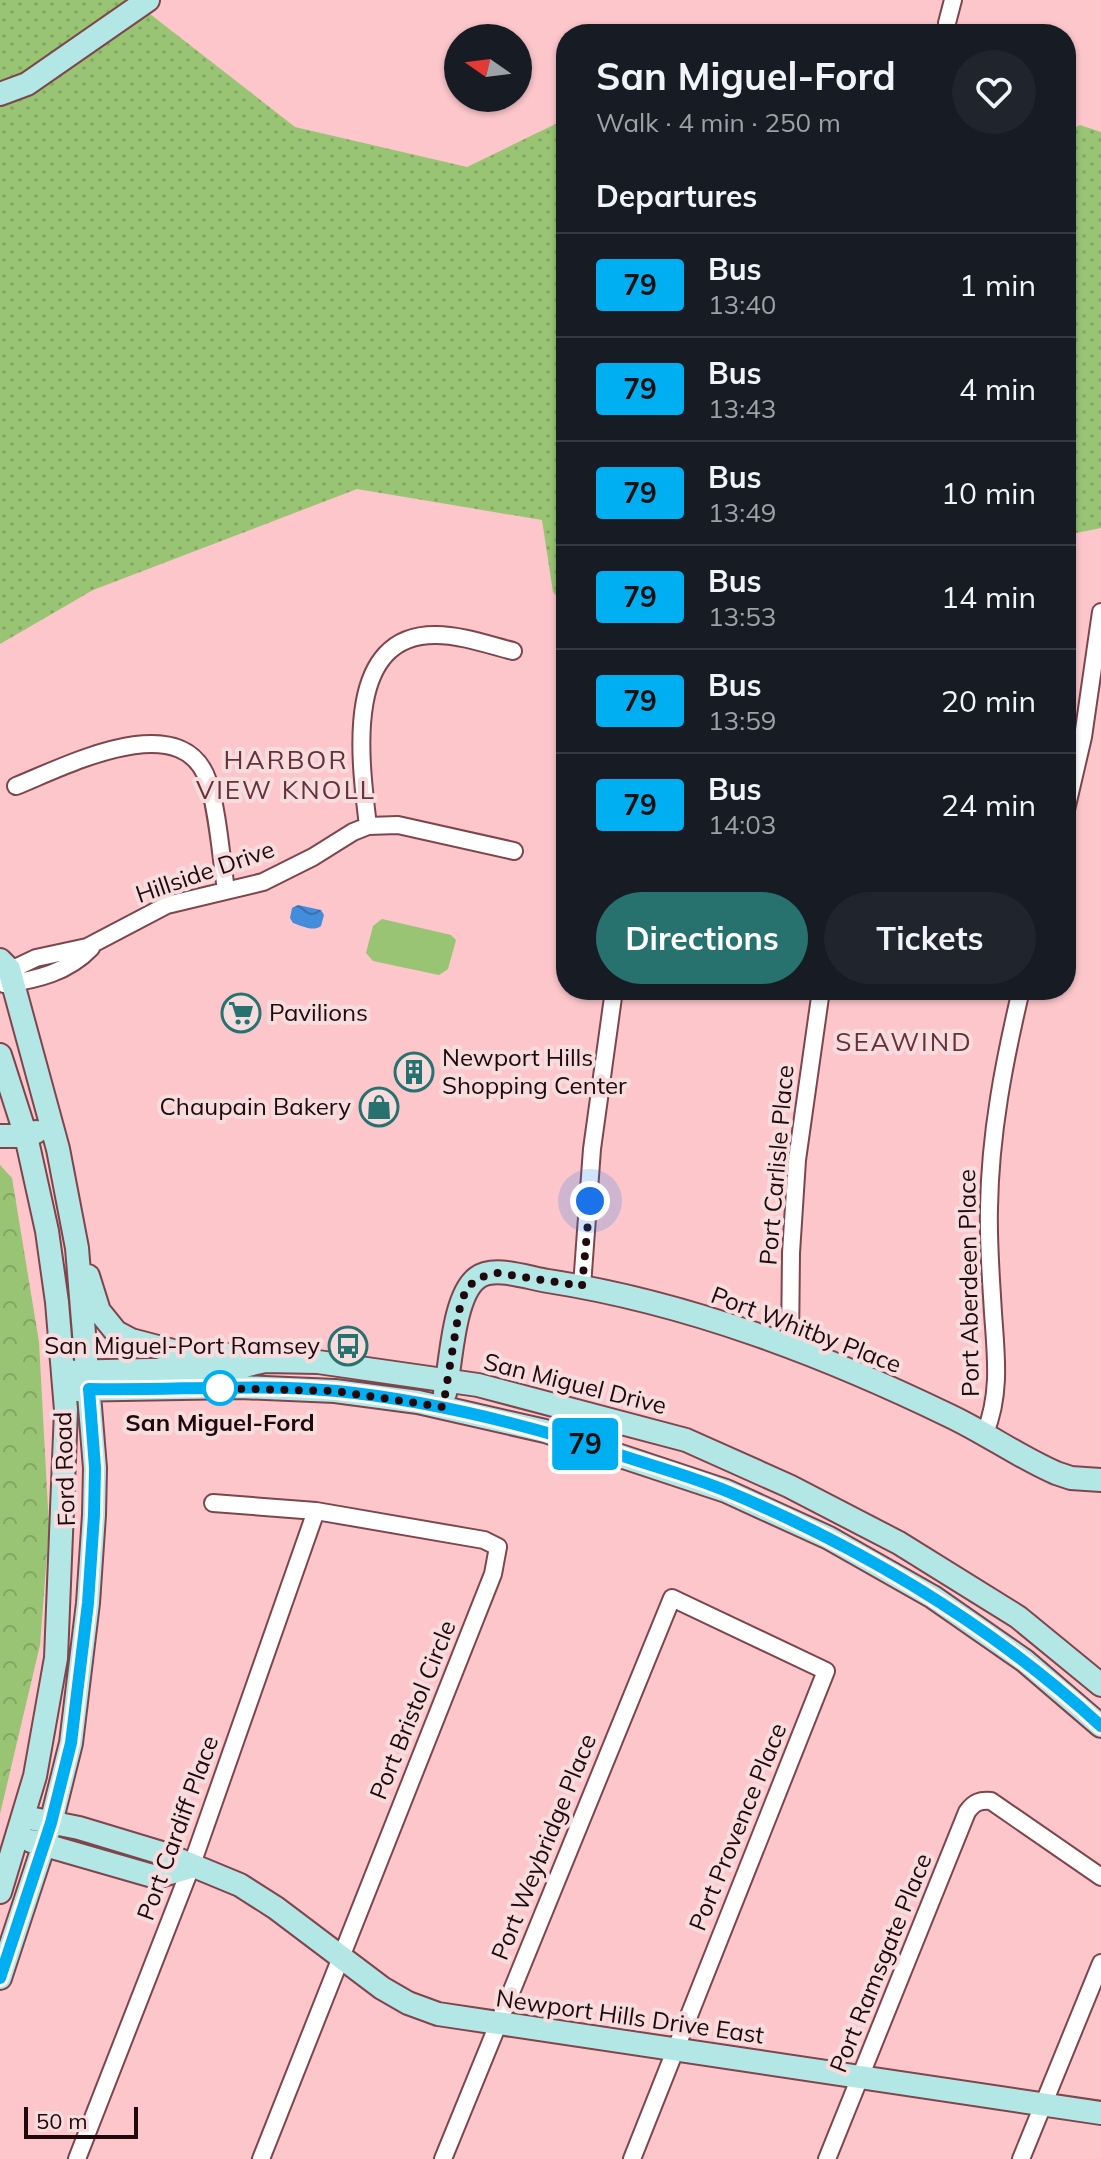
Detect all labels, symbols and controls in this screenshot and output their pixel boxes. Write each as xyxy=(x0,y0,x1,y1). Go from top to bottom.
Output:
north arrow xyxy=(444,24,532,112)
map controls xyxy=(444,24,532,112)
button: heart xyxy=(952,50,1036,134)
text: San Miguel-Ford xyxy=(596,52,896,100)
text: Walk · 4 min · 250 m xyxy=(596,106,841,139)
text: Departures xyxy=(596,177,757,215)
text: Bus xyxy=(708,250,762,288)
text: 1 min xyxy=(959,266,1036,304)
text: 79 xyxy=(623,267,657,302)
text: 13:40 xyxy=(708,288,776,321)
text: Bus xyxy=(708,354,762,392)
text: 4 min xyxy=(959,370,1036,408)
text: 79 xyxy=(623,371,657,406)
text: 13:43 xyxy=(708,392,776,425)
text: Bus xyxy=(708,458,762,496)
text: 10 min xyxy=(941,474,1036,512)
text: 79 xyxy=(623,475,657,510)
text: 13:49 xyxy=(708,496,776,529)
text: Bus xyxy=(708,562,762,600)
text: 14 min xyxy=(941,578,1036,616)
text: 79 xyxy=(623,579,657,614)
text: 13:53 xyxy=(708,600,776,633)
text: Bus xyxy=(708,666,762,704)
text: 20 min xyxy=(941,682,1036,720)
text: 79 xyxy=(623,683,657,718)
text: 13:59 xyxy=(708,704,776,737)
district label: HARBOR VIEW KNOLL xyxy=(196,743,376,806)
text: Bus xyxy=(708,770,762,808)
text: 24 min xyxy=(941,786,1036,824)
text: 79 xyxy=(623,787,657,822)
text: 14:03 xyxy=(708,808,776,841)
street label: Hillside Drive xyxy=(131,833,278,909)
button: Directions xyxy=(596,892,808,984)
button: Tickets xyxy=(824,892,1036,984)
supermarket icon: Pavilions xyxy=(220,992,262,1034)
place label: Pavilions xyxy=(269,997,368,1027)
district label: SEAWIND xyxy=(835,1025,973,1058)
place label: Newport Hills Shopping Center xyxy=(442,1042,627,1100)
building icon: Newport Hills Shopping Center xyxy=(393,1051,435,1093)
street label: Port Carlisle Place xyxy=(752,1064,800,1266)
shop icon: Chaupain Bakery xyxy=(358,1086,400,1128)
place label: Chaupain Bakery xyxy=(159,1091,351,1121)
street label: Port Aberdeen Place xyxy=(951,1169,985,1397)
your location xyxy=(570,1181,610,1221)
street label: Port Whitby Place xyxy=(707,1279,906,1379)
bus stop icon: San Miguel-Port Ramsey xyxy=(327,1325,369,1367)
place label: San Miguel-Port Ramsey xyxy=(44,1330,320,1360)
street label: San Miguel Drive xyxy=(481,1346,670,1420)
marker: San Miguel-Ford xyxy=(203,1371,237,1405)
place label: San Miguel-Ford xyxy=(125,1407,315,1437)
street label: Ford Road xyxy=(47,1411,81,1527)
line badge: 79 xyxy=(549,1418,621,1470)
text: 79 xyxy=(568,1426,602,1461)
street label: Port Bristol Circle xyxy=(362,1616,462,1804)
street label: Port Provence Place xyxy=(682,1718,792,1935)
street label: Port Weybridge Place xyxy=(484,1729,602,1964)
street label: Port Cardiff Place xyxy=(130,1731,224,1924)
street label: Port Ramsgate Place xyxy=(822,1849,938,2077)
street label: Newport Hills Drive East xyxy=(494,1982,766,2050)
scale bar xyxy=(24,2103,138,2139)
text: 50 m xyxy=(36,2107,87,2135)

